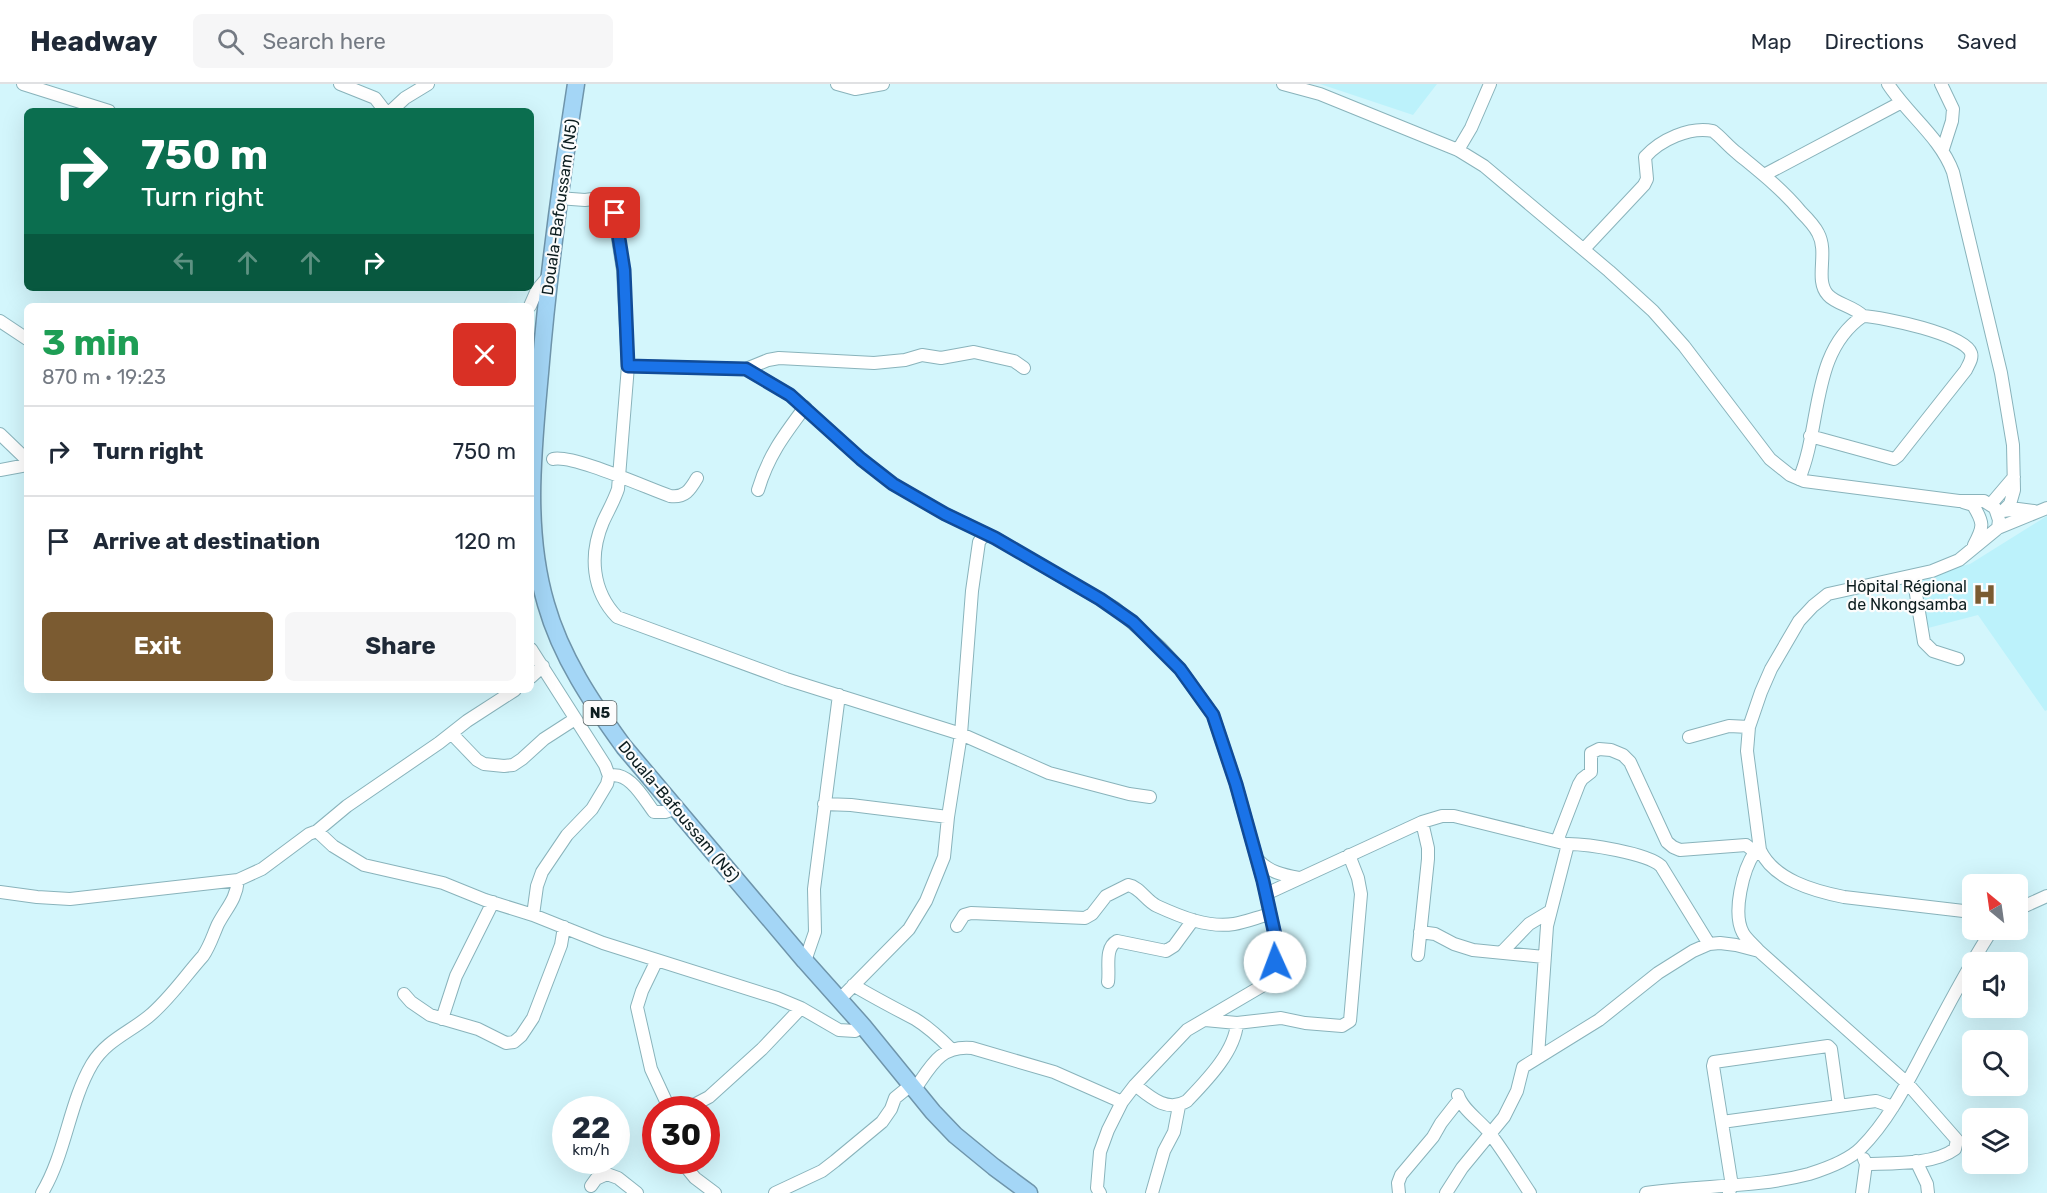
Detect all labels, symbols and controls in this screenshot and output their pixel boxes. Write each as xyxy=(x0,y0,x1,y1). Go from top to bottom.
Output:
search box xyxy=(193,14,613,68)
text: Headway xyxy=(30,25,157,58)
icon: search xyxy=(214,25,247,58)
text: Search here xyxy=(262,28,386,55)
text: Map xyxy=(1751,29,1792,54)
text: Directions xyxy=(1825,29,1924,54)
text: Saved xyxy=(1957,29,2017,54)
street label: Douala-Bafoussam (N5) xyxy=(538,118,581,297)
text: 750 m xyxy=(141,130,268,180)
icon: right xyxy=(42,132,120,210)
text: Turn right xyxy=(141,181,264,213)
pin xyxy=(589,187,640,238)
icon: arrive xyxy=(598,196,631,229)
icon: left xyxy=(168,246,201,279)
icon: ahead xyxy=(231,246,264,279)
icon: ahead xyxy=(294,246,327,279)
icon: right xyxy=(357,246,390,279)
text: 3 min xyxy=(42,321,140,364)
button: close xyxy=(453,323,516,386)
text: 870 m · 19:23 xyxy=(42,365,166,389)
icon: right xyxy=(42,435,75,468)
text: Turn right xyxy=(93,438,203,465)
text: 750 m xyxy=(453,438,516,465)
icon: arrive xyxy=(42,525,75,558)
text: Arrive at destination xyxy=(93,528,320,555)
text: 120 m xyxy=(455,528,516,555)
place label: Hôpital Régional de Nkongsamba xyxy=(1846,577,1967,614)
hospital icon: Hôpital Régional de Nkongsamba xyxy=(1972,582,1998,608)
button: Exit xyxy=(42,612,273,681)
button: Share xyxy=(285,612,516,681)
road number: N5 xyxy=(584,701,616,725)
street label: Douala-Bafoussam (N5) xyxy=(614,737,743,886)
north arrow xyxy=(1962,874,2028,940)
map controls xyxy=(1962,874,2028,1174)
position arrow xyxy=(1243,930,1307,994)
button: sound xyxy=(1962,952,2028,1018)
button: search xyxy=(1962,1030,2028,1096)
speed limit sign: 30 xyxy=(642,1096,720,1174)
button: layers xyxy=(1962,1108,2028,1174)
text: 22 xyxy=(572,1110,611,1146)
text: km/h xyxy=(572,1141,610,1159)

